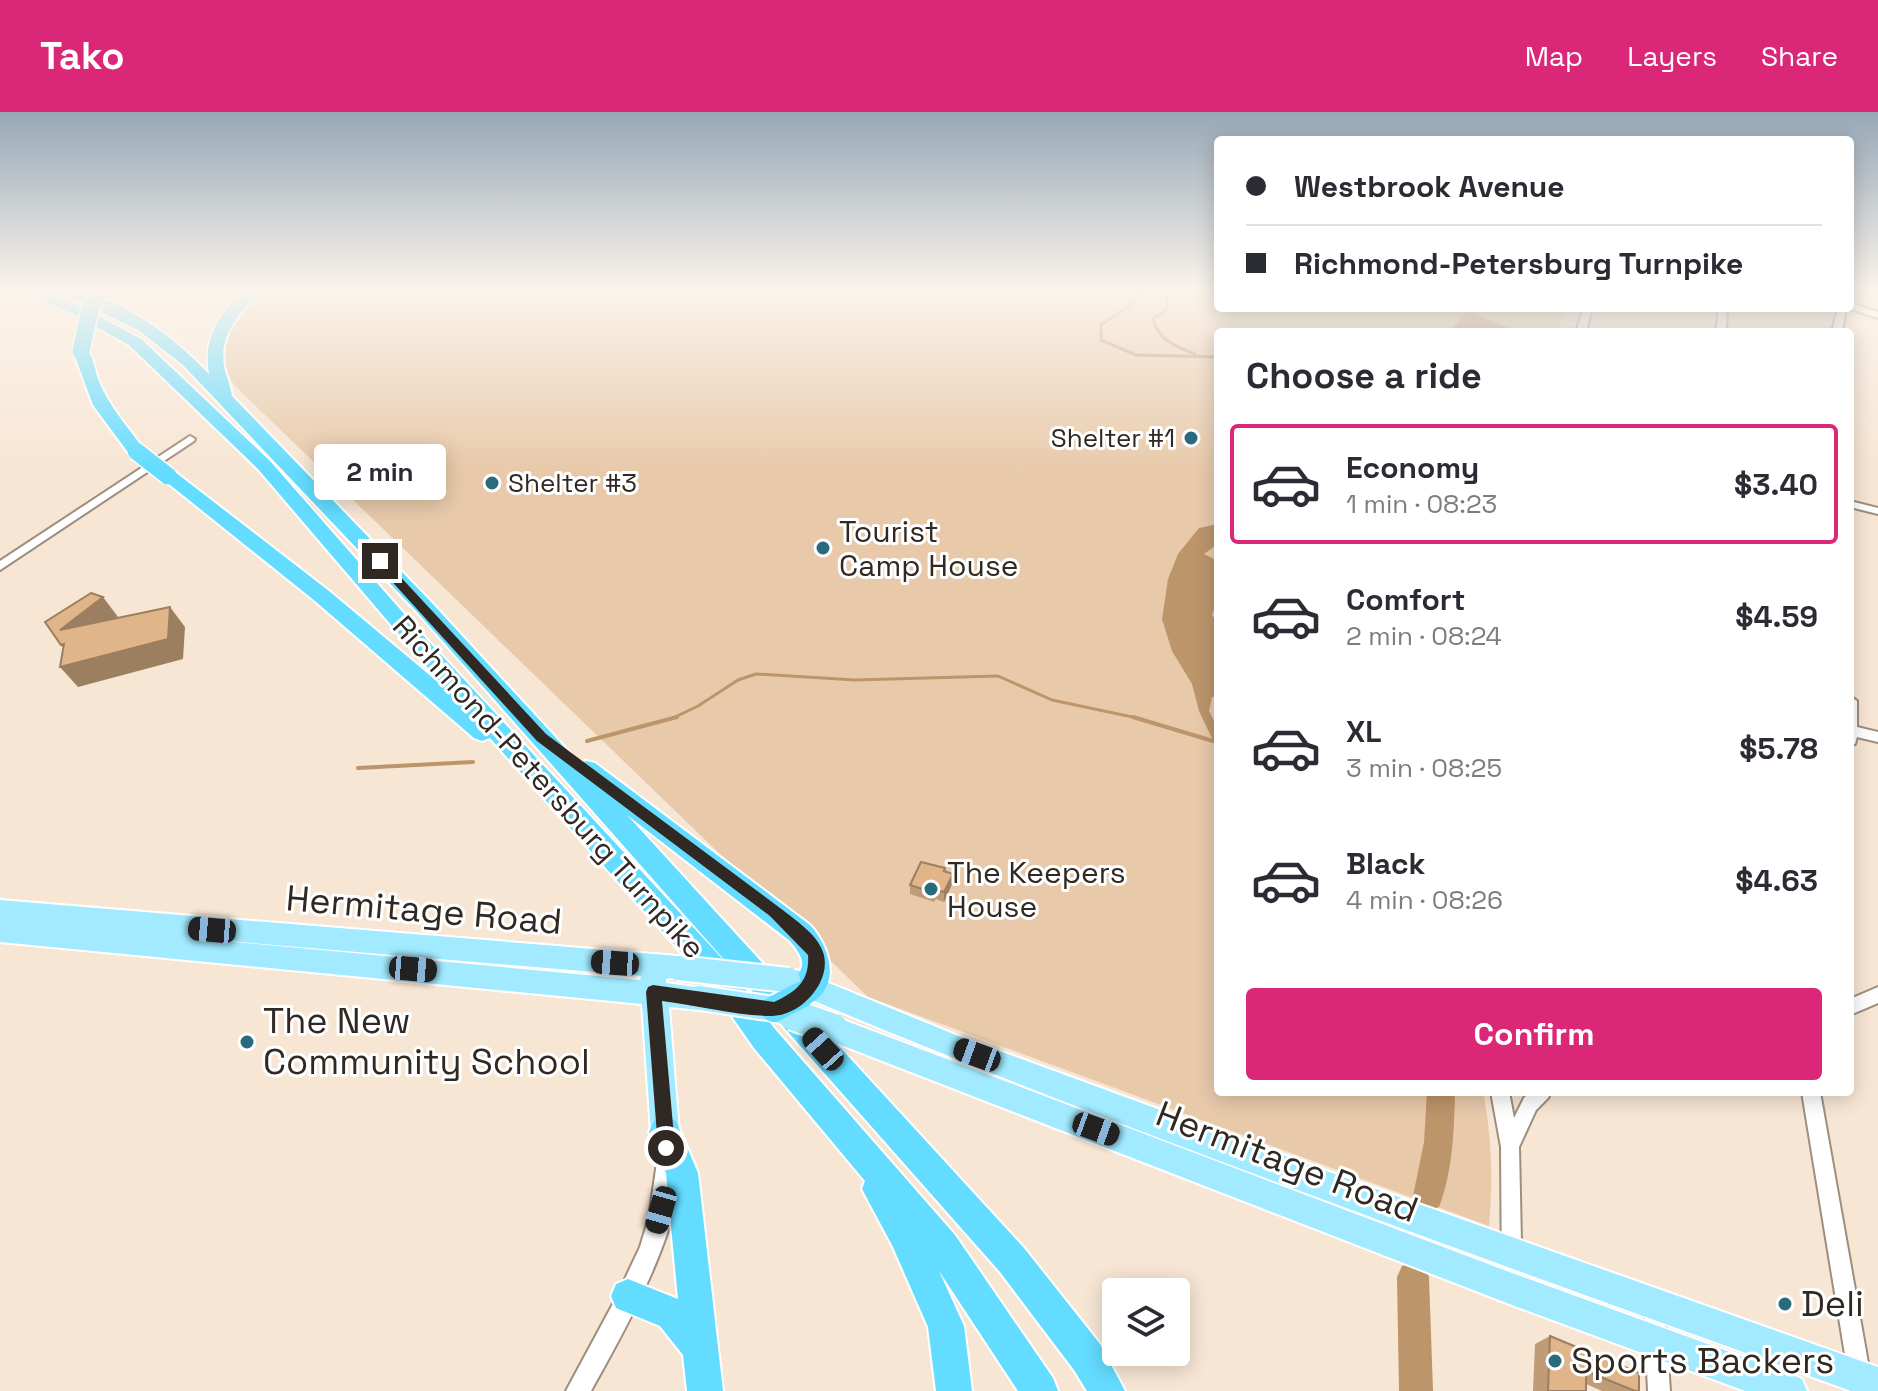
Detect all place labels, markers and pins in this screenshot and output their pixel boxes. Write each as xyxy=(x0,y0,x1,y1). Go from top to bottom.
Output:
place label: Shelter #1 xyxy=(1051,421,1175,455)
marker: Shelter #1 xyxy=(1182,429,1200,447)
place label: Shelter #3 xyxy=(508,466,637,500)
marker: Shelter #3 xyxy=(483,474,501,492)
place label: Tourist Camp House xyxy=(839,512,1019,585)
marker: Tourist Camp House xyxy=(814,539,832,557)
place label: The Keepers House xyxy=(947,853,1126,926)
marker: The Keepers House xyxy=(922,880,940,898)
place label: The New Community School xyxy=(263,998,590,1085)
marker: The New Community School xyxy=(238,1033,256,1051)
place label: Deli xyxy=(1801,1281,1864,1327)
marker: Deli xyxy=(1776,1295,1794,1313)
place label: Sports Backers xyxy=(1571,1338,1834,1384)
marker: Sports Backers xyxy=(1546,1352,1564,1370)

